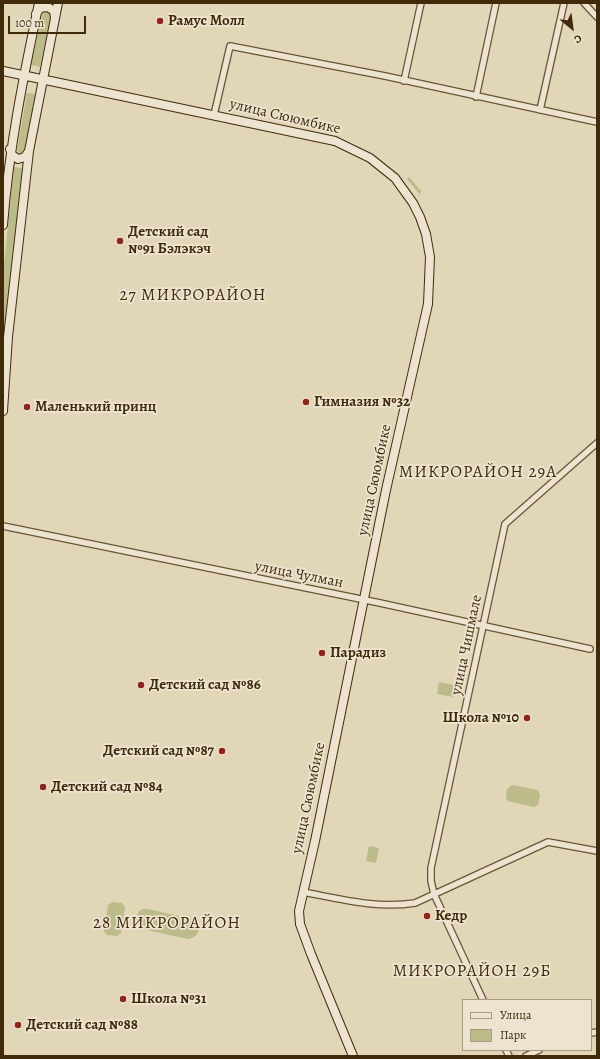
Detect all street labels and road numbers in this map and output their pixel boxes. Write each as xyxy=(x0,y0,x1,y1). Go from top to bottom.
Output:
street label: улица Сююмбике xyxy=(228,95,342,139)
street label: улица Сююмбике xyxy=(354,423,396,537)
street label: улица Чулман xyxy=(253,558,345,592)
street label: улица Чишмале xyxy=(448,593,486,697)
street label: улица Сююмбике xyxy=(288,741,330,855)

